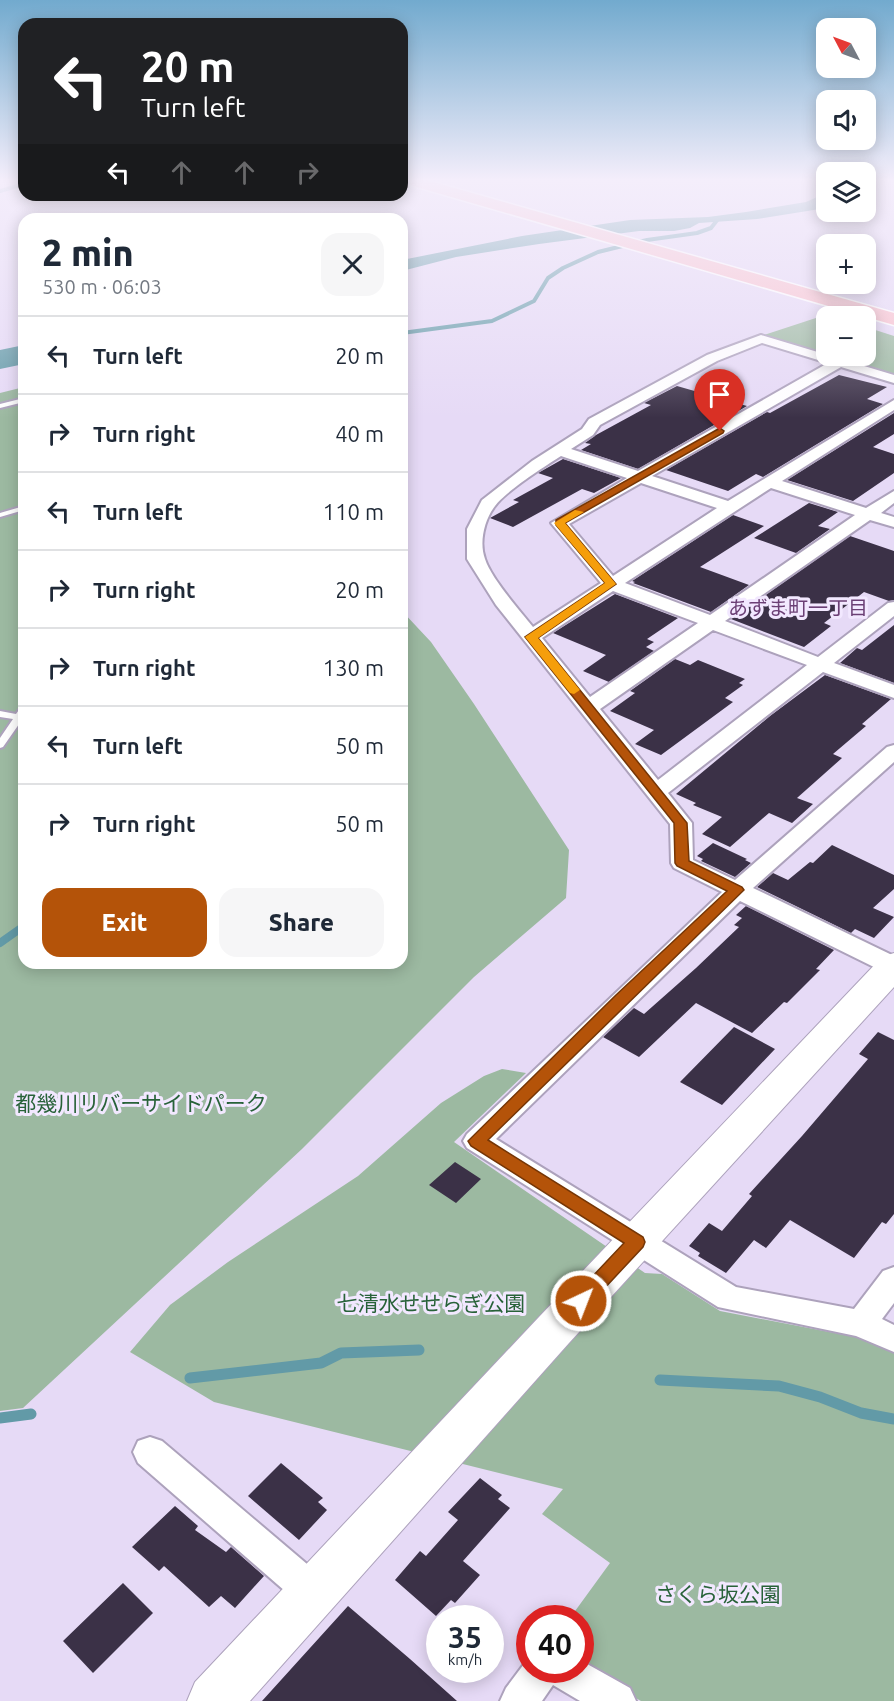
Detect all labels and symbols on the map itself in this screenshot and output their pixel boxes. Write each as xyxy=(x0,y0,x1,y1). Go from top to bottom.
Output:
north arrow xyxy=(816,18,876,78)
pin xyxy=(694,369,745,431)
district label: あずま町一丁目 xyxy=(728,596,868,619)
park label: 都幾川リバーサイドパーク xyxy=(15,1091,267,1115)
position arrow xyxy=(549,1269,613,1333)
park label: 七清水せせらぎ公園 xyxy=(337,1291,526,1315)
park label: さくら坂公園 xyxy=(655,1582,781,1606)
speed limit sign: 40 xyxy=(516,1605,594,1683)

